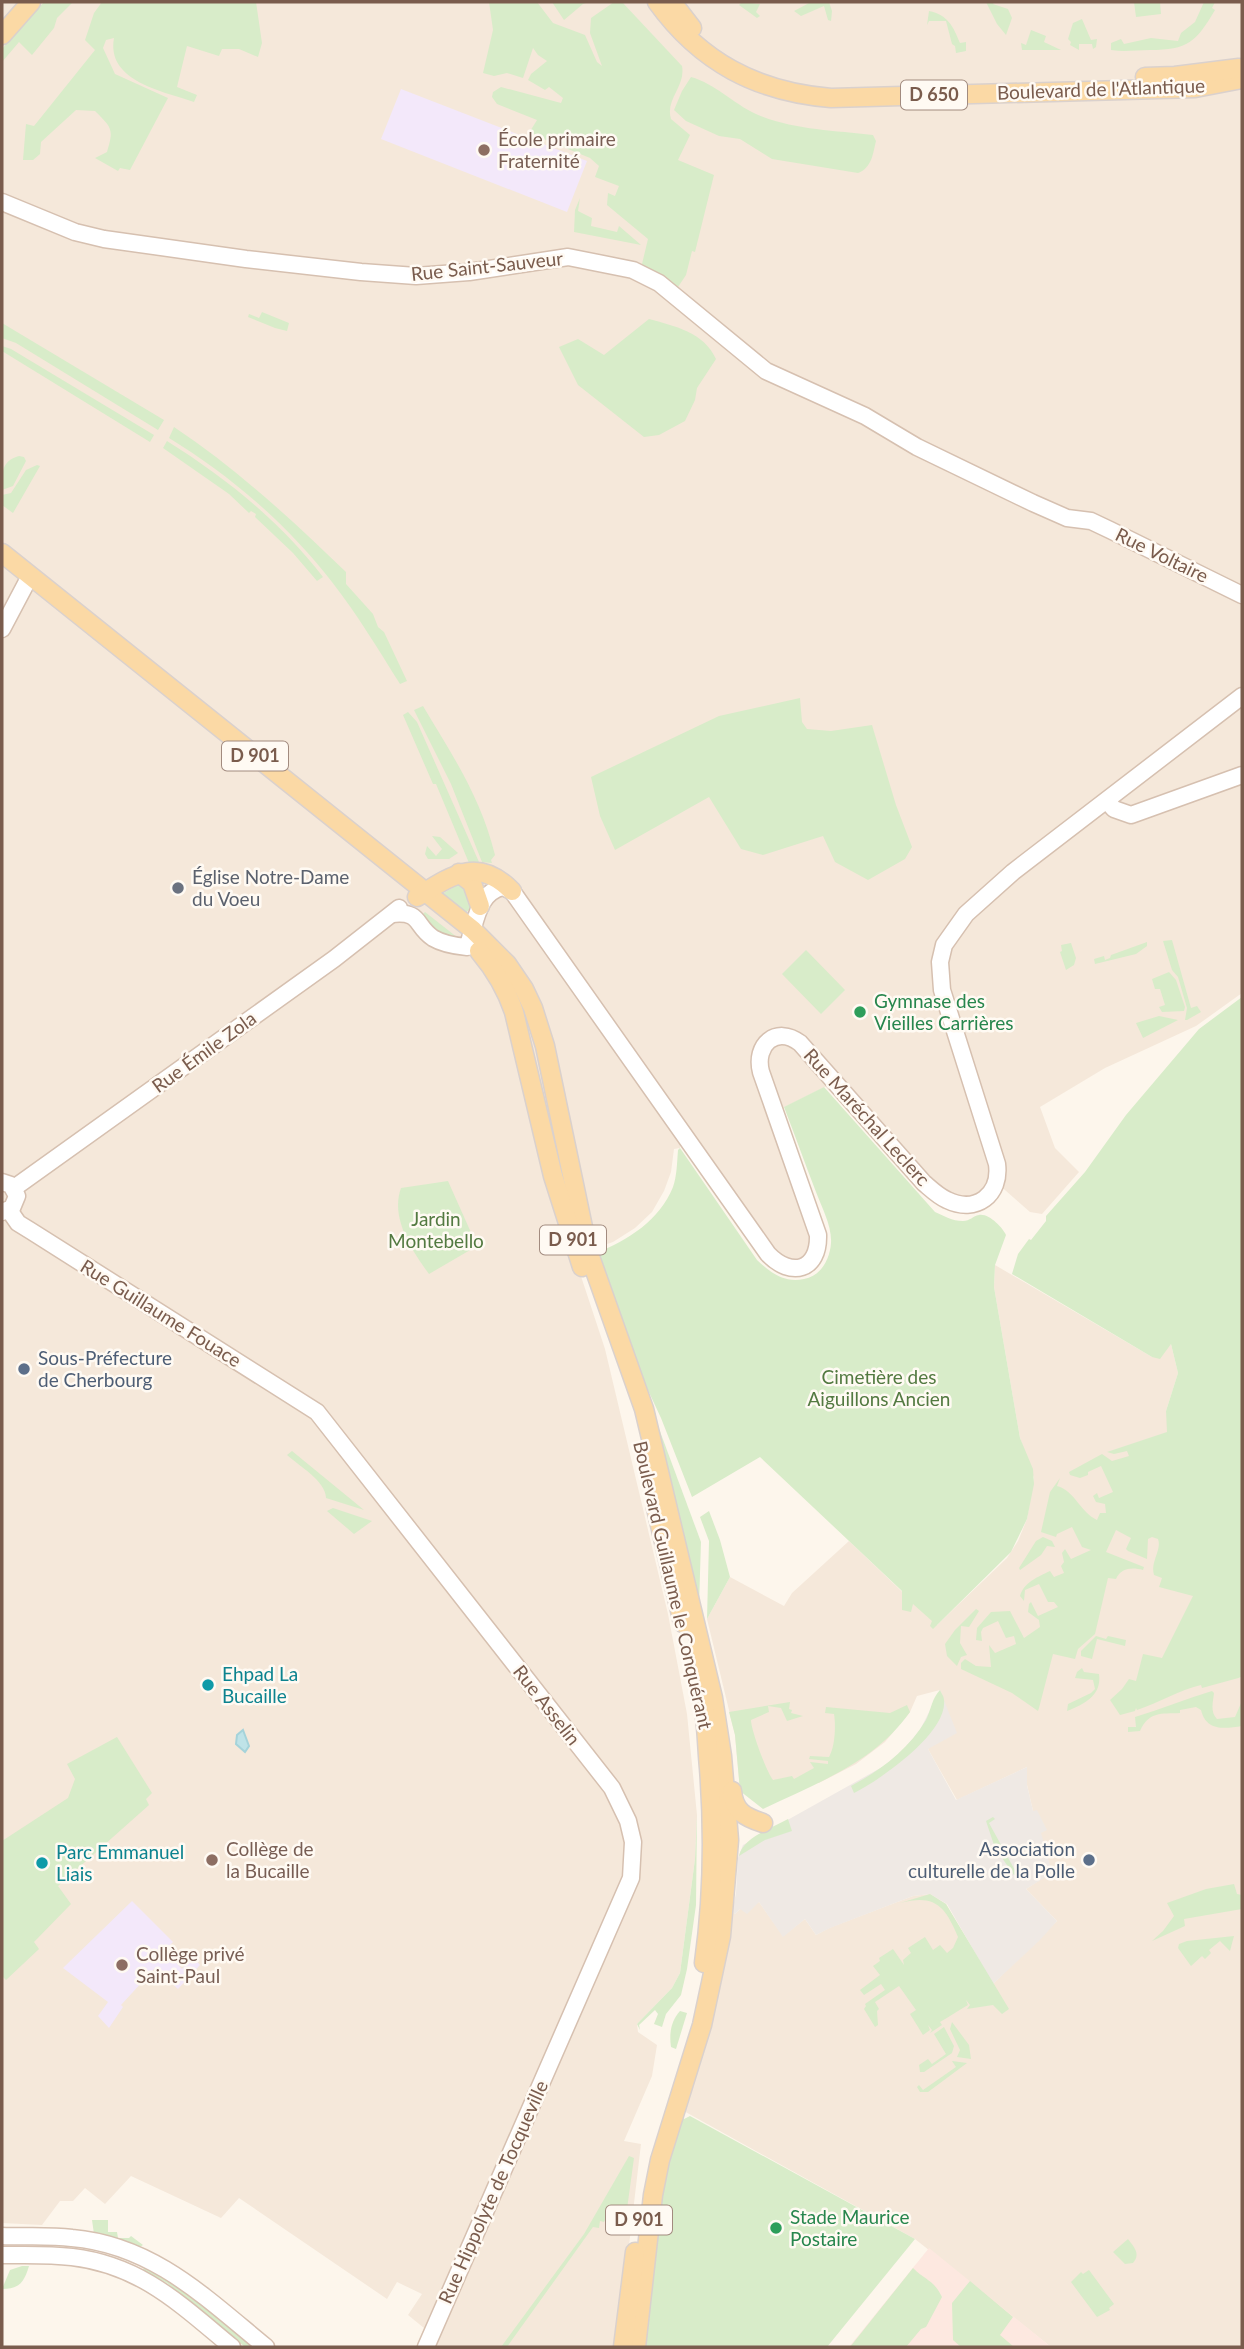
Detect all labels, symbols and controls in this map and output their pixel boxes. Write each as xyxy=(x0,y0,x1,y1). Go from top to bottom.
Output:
street label: Boulevard de l'Atlantique xyxy=(997,73,1205,104)
road number: D 650 xyxy=(901,80,967,110)
place label: École primaire Fraternité xyxy=(498,127,616,172)
marker: École primaire Fraternité xyxy=(476,142,492,158)
street label: Rue Saint-Sauveur xyxy=(410,246,564,285)
street label: Rue Voltaire xyxy=(1112,522,1212,587)
road number: D 901 xyxy=(222,742,288,770)
place label: Église Notre-Dame du Voeu xyxy=(192,865,349,910)
marker: Église Notre-Dame du Voeu xyxy=(170,880,186,896)
place label: Gymnase des Vieilles Carrières xyxy=(874,989,1013,1034)
marker: Gymnase des Vieilles Carrières xyxy=(852,1004,868,1020)
street label: Rue Émile Zola xyxy=(147,1006,260,1097)
street label: Rue Maréchal Leclerc xyxy=(800,1043,935,1190)
park label: Jardin Montebello xyxy=(388,1207,484,1252)
road number: D 901 xyxy=(540,1226,606,1254)
street label: Rue Guillaume Fouace xyxy=(77,1254,246,1371)
place label: Sous-Préfecture de Cherbourg xyxy=(38,1346,172,1391)
marker: Sous-Préfecture de Cherbourg xyxy=(16,1361,32,1377)
park label: Cimetière des Aiguillons Ancien xyxy=(808,1365,950,1410)
street label: Boulevard Guillaume le Conquérant xyxy=(629,1438,718,1732)
street label: Rue Asselin xyxy=(509,1660,586,1749)
place label: Ehpad La Bucaille xyxy=(222,1662,298,1707)
marker: Ehpad La Bucaille xyxy=(200,1677,216,1693)
place label: Collège de la Bucaille xyxy=(226,1837,314,1882)
place label: Association culturelle de la Polle xyxy=(908,1837,1075,1882)
place label: Parc Emmanuel Liais xyxy=(56,1840,184,1885)
marker: Collège de la Bucaille xyxy=(204,1852,220,1868)
marker: Association culturelle de la Polle xyxy=(1081,1852,1097,1868)
marker: Parc Emmanuel Liais xyxy=(34,1855,50,1871)
place label: Collège privé Saint-Paul xyxy=(136,1942,245,1987)
marker: Collège privé Saint-Paul xyxy=(114,1957,130,1973)
street label: Rue Hippolyte de Tocqueville xyxy=(433,2077,552,2307)
place label: Stade Maurice Postaire xyxy=(790,2205,909,2250)
road number: D 901 xyxy=(606,2206,672,2234)
marker: Stade Maurice Postaire xyxy=(768,2220,784,2236)

